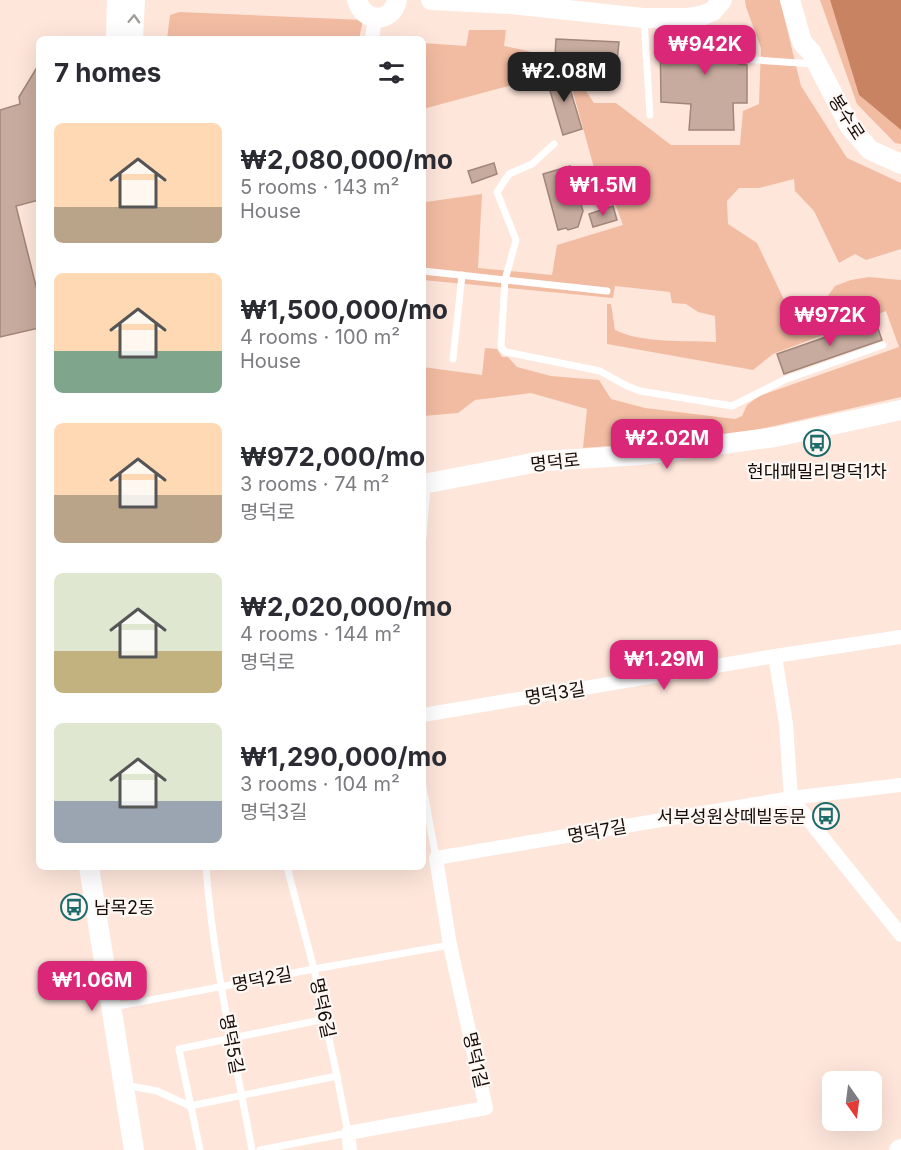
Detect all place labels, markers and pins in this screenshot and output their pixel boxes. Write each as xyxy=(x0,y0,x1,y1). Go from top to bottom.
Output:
pin: ₩942K xyxy=(663,25,747,76)
pin: ₩2.08M xyxy=(515,52,613,103)
pin: ₩1.5M xyxy=(561,166,645,217)
pin: ₩972K xyxy=(788,296,872,347)
pin: ₩2.02M xyxy=(618,419,716,470)
bus stop icon: 현대패밀리명덕1차 xyxy=(802,428,832,458)
place label: 현대패밀리명덕1차 xyxy=(747,461,887,482)
pin: ₩1.29M xyxy=(615,640,713,691)
bus stop icon: 서부성원상떼빌동문 xyxy=(811,801,841,831)
place label: 서부성원상떼빌동문 xyxy=(657,806,806,827)
bus stop icon: 남목2동 xyxy=(59,892,89,922)
place label: 남목2동 xyxy=(94,897,155,918)
pin: ₩1.06M xyxy=(43,961,141,1012)

